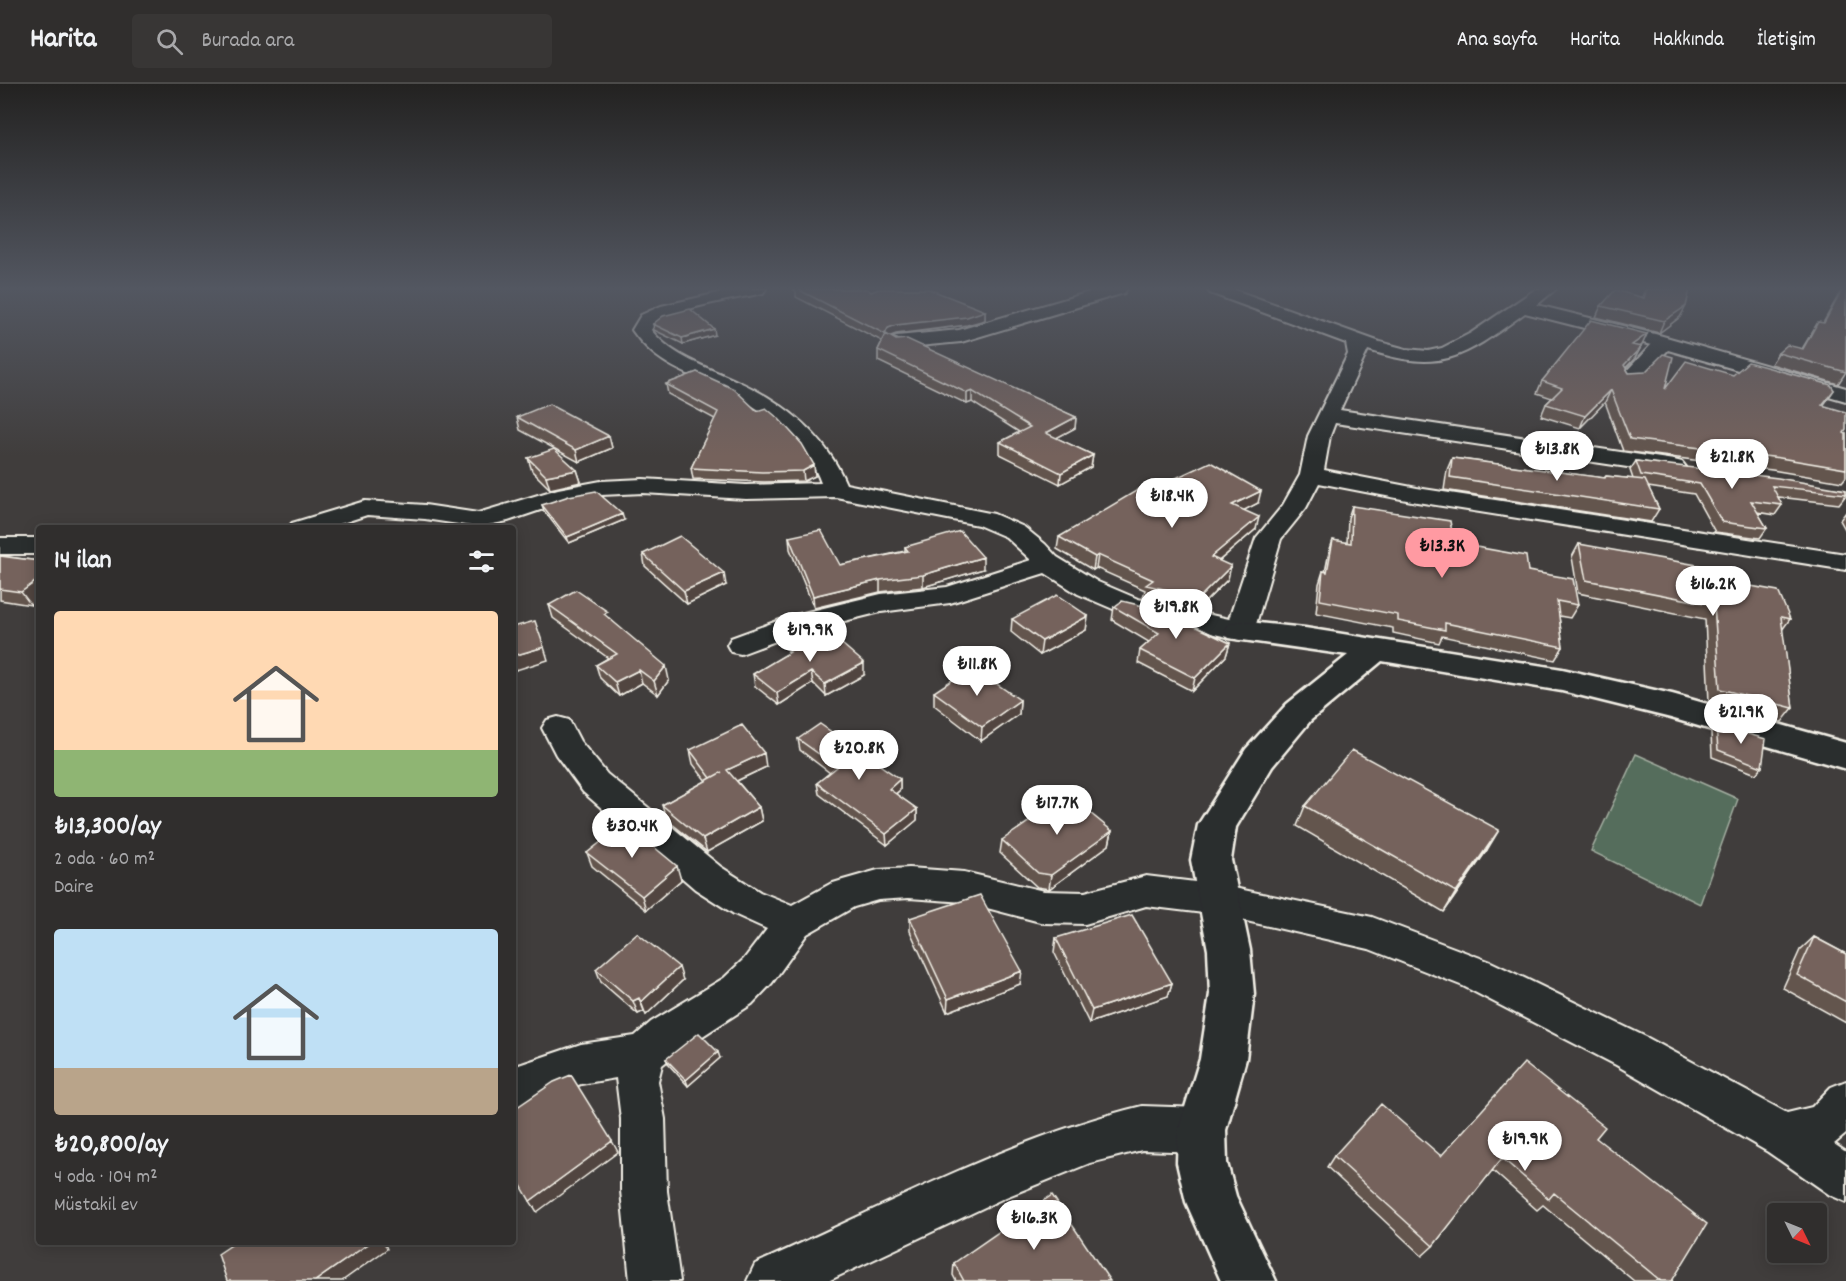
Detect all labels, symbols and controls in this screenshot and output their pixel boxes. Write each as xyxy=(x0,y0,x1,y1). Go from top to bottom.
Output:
search box xyxy=(132,14,552,68)
text: Harita xyxy=(30,21,96,61)
icon: search xyxy=(153,25,186,58)
text: Burada ara xyxy=(201,26,294,57)
text: Ana sayfa xyxy=(1457,26,1537,56)
text: Harita xyxy=(1570,26,1620,56)
text: Hakkında xyxy=(1653,26,1724,56)
text: İletişim xyxy=(1757,26,1816,56)
pin: ₺13.8K xyxy=(1508,431,1606,482)
text: ₺13.8K xyxy=(1535,436,1579,464)
pin: ₺21.8K xyxy=(1683,439,1781,490)
text: ₺21.8K xyxy=(1710,444,1754,472)
pin: ₺18.4K xyxy=(1123,478,1221,529)
text: ₺18.4K xyxy=(1150,483,1194,511)
pin: ₺13.3K xyxy=(1393,528,1491,579)
text: ₺13.3K xyxy=(1419,533,1465,561)
text: 14 ilan xyxy=(54,543,112,580)
icon: filters xyxy=(465,545,498,578)
pin: ₺16.2K xyxy=(1664,566,1762,617)
text: ₺16.2K xyxy=(1690,571,1736,599)
pin: ₺19.8K xyxy=(1127,589,1225,640)
text: ₺19.8K xyxy=(1153,594,1199,622)
pin: ₺19.9K xyxy=(761,612,859,663)
text: ₺19.9K xyxy=(787,617,833,645)
pin: ₺11.8K xyxy=(928,646,1026,697)
icon: home xyxy=(222,650,330,758)
text: ₺11.8K xyxy=(957,651,997,679)
pin: ₺21.9K xyxy=(1692,694,1790,745)
text: ₺21.9K xyxy=(1718,699,1764,727)
pin: ₺20.8K xyxy=(810,730,908,781)
text: ₺20.8K xyxy=(833,735,885,763)
pin: ₺17.7K xyxy=(1008,785,1106,836)
text: ₺17.7K xyxy=(1035,790,1079,818)
pin: ₺30.4K xyxy=(583,808,681,859)
text: ₺13,300/ay xyxy=(54,809,161,846)
text: ₺30.4K xyxy=(606,813,658,841)
text: 2 oda · 60 m² xyxy=(54,846,155,874)
text: Daire xyxy=(54,874,94,902)
icon: home xyxy=(222,968,330,1076)
pin: ₺19.9K xyxy=(1476,1121,1574,1172)
text: ₺19.9K xyxy=(1502,1126,1548,1154)
text: ₺20,800/ay xyxy=(54,1127,168,1164)
text: 4 oda · 104 m² xyxy=(54,1164,157,1192)
text: Müstakil ev xyxy=(54,1192,138,1220)
pin: ₺16.3K xyxy=(985,1200,1083,1251)
north arrow xyxy=(1767,1203,1827,1263)
map controls xyxy=(1767,1203,1827,1263)
text: ₺16.3K xyxy=(1011,1205,1057,1233)

